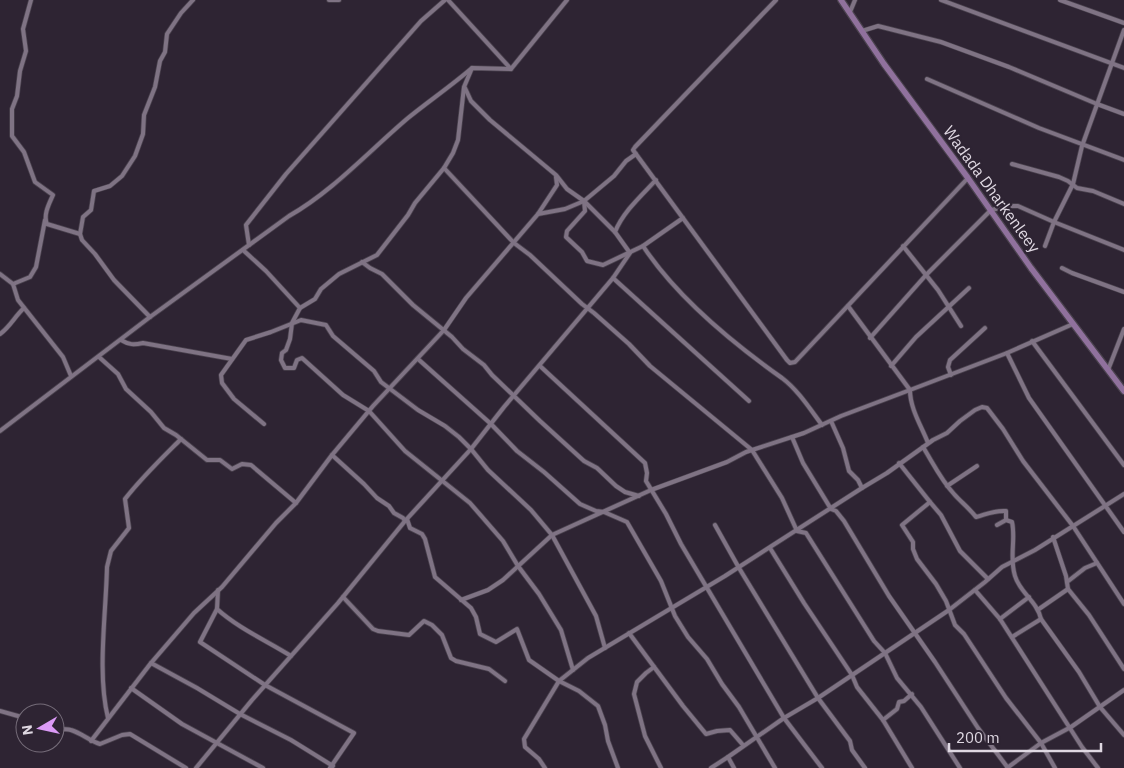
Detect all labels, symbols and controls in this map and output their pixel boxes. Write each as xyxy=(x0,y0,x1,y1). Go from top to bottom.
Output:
street label: Wadada Dharkenleey xyxy=(939,122,1045,256)
north arrow xyxy=(15,703,65,753)
scale bar xyxy=(949,720,1102,752)
text: N xyxy=(17,724,37,736)
text: 200 m xyxy=(956,728,1000,747)

